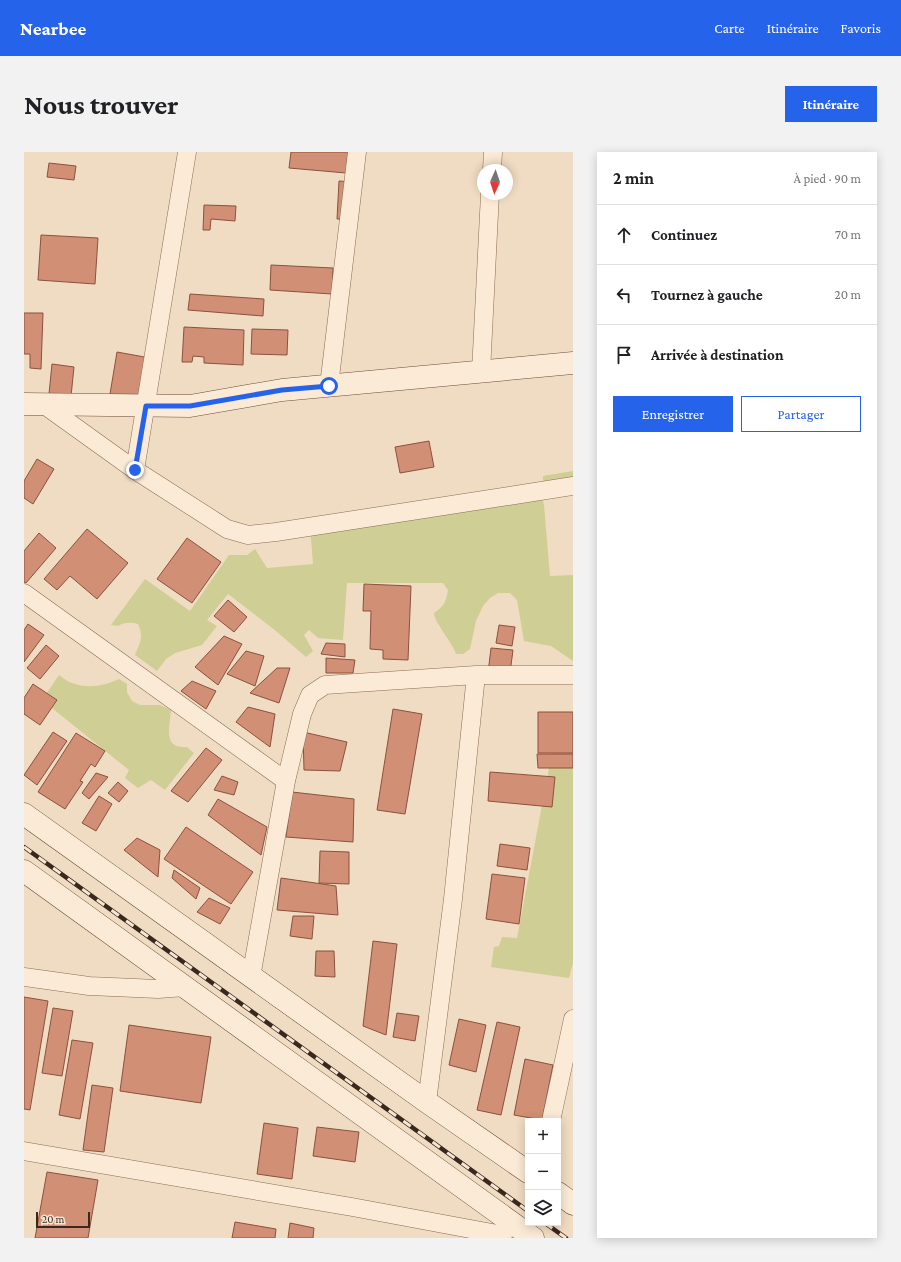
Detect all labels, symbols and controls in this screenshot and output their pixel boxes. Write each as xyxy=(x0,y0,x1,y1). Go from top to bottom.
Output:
text: Nearbee xyxy=(20,18,86,39)
text: Carte xyxy=(714,20,745,36)
text: Itinéraire xyxy=(767,20,819,36)
text: Favoris xyxy=(841,20,881,36)
button: Itinéraire xyxy=(785,86,877,122)
text: Nous trouver xyxy=(24,89,178,120)
north arrow xyxy=(477,164,513,200)
text: 2 min xyxy=(613,169,654,188)
text: À pied · 90 m xyxy=(794,171,861,186)
icon: ahead xyxy=(613,224,635,246)
text: Continuez xyxy=(651,227,717,243)
text: 70 m xyxy=(835,227,861,242)
icon: left xyxy=(613,284,635,306)
text: Tournez à gauche xyxy=(651,287,763,303)
text: 20 m xyxy=(835,287,861,302)
icon: arrive xyxy=(613,344,635,366)
text: Arrivée à destination xyxy=(651,347,784,363)
route start xyxy=(320,377,338,395)
button: Enregistrer xyxy=(613,396,733,432)
button: Partager xyxy=(741,396,861,432)
route end xyxy=(126,461,144,479)
map controls xyxy=(525,1118,561,1226)
button: + xyxy=(525,1118,561,1154)
button: − xyxy=(525,1154,561,1190)
button: layers xyxy=(525,1190,561,1226)
scale bar xyxy=(36,1210,90,1229)
text: 20 m xyxy=(42,1213,64,1225)

